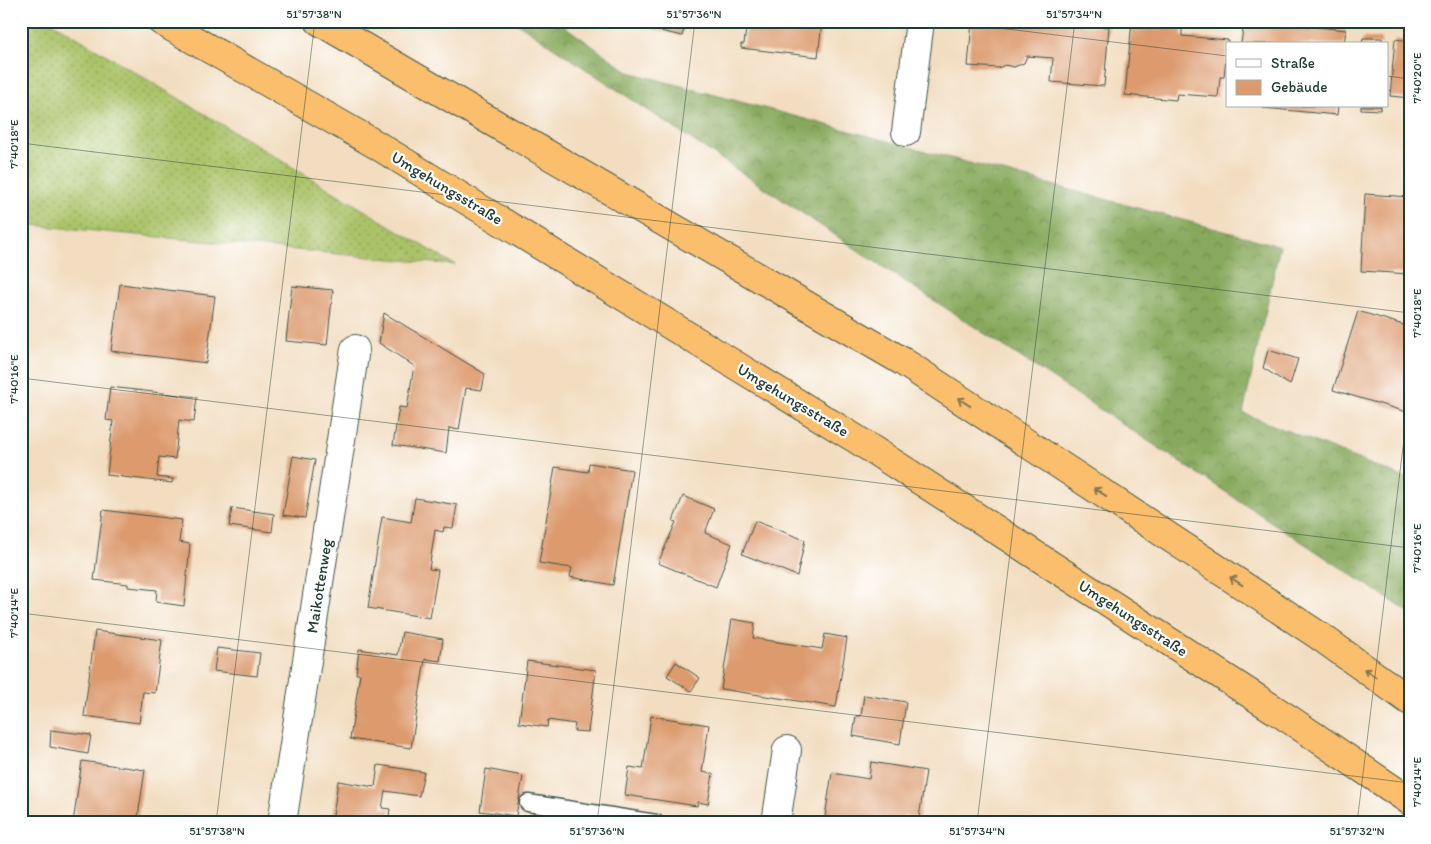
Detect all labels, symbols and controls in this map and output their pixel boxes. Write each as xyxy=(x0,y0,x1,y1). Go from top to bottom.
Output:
text: 51°57'38"N xyxy=(286,7,342,21)
text: 51°57'36"N xyxy=(666,7,722,21)
text: 51°57'34"N xyxy=(1046,7,1102,21)
legend xyxy=(1226,42,1388,108)
text: 7°40'20"E xyxy=(1410,52,1424,104)
text: Straße xyxy=(1271,54,1315,72)
text: Gebäude xyxy=(1271,78,1328,96)
text: 7°40'18"E xyxy=(7,119,21,169)
street label: Umgehungsstraße xyxy=(388,147,506,229)
text: 7°40'18"E xyxy=(1410,288,1424,338)
text: 7°40'16"E xyxy=(7,354,21,404)
street label: Umgehungsstraße xyxy=(734,359,852,441)
one-way arrow xyxy=(958,397,972,407)
one-way arrow xyxy=(1094,486,1108,496)
text: 7°40'16"E xyxy=(1410,523,1424,573)
street label: Maikottenweg xyxy=(302,536,336,635)
street label: Umgehungsstraße xyxy=(1075,576,1191,660)
one-way arrow xyxy=(1229,576,1243,586)
text: 7°40'14"E xyxy=(7,588,21,638)
one-way arrow xyxy=(1364,667,1377,678)
text: 7°40'14"E xyxy=(1410,757,1424,807)
text: 51°57'38"N xyxy=(189,824,245,838)
text: 51°57'36"N xyxy=(569,824,625,838)
text: 51°57'34"N xyxy=(949,824,1005,838)
text: 51°57'32"N xyxy=(1329,824,1385,838)

